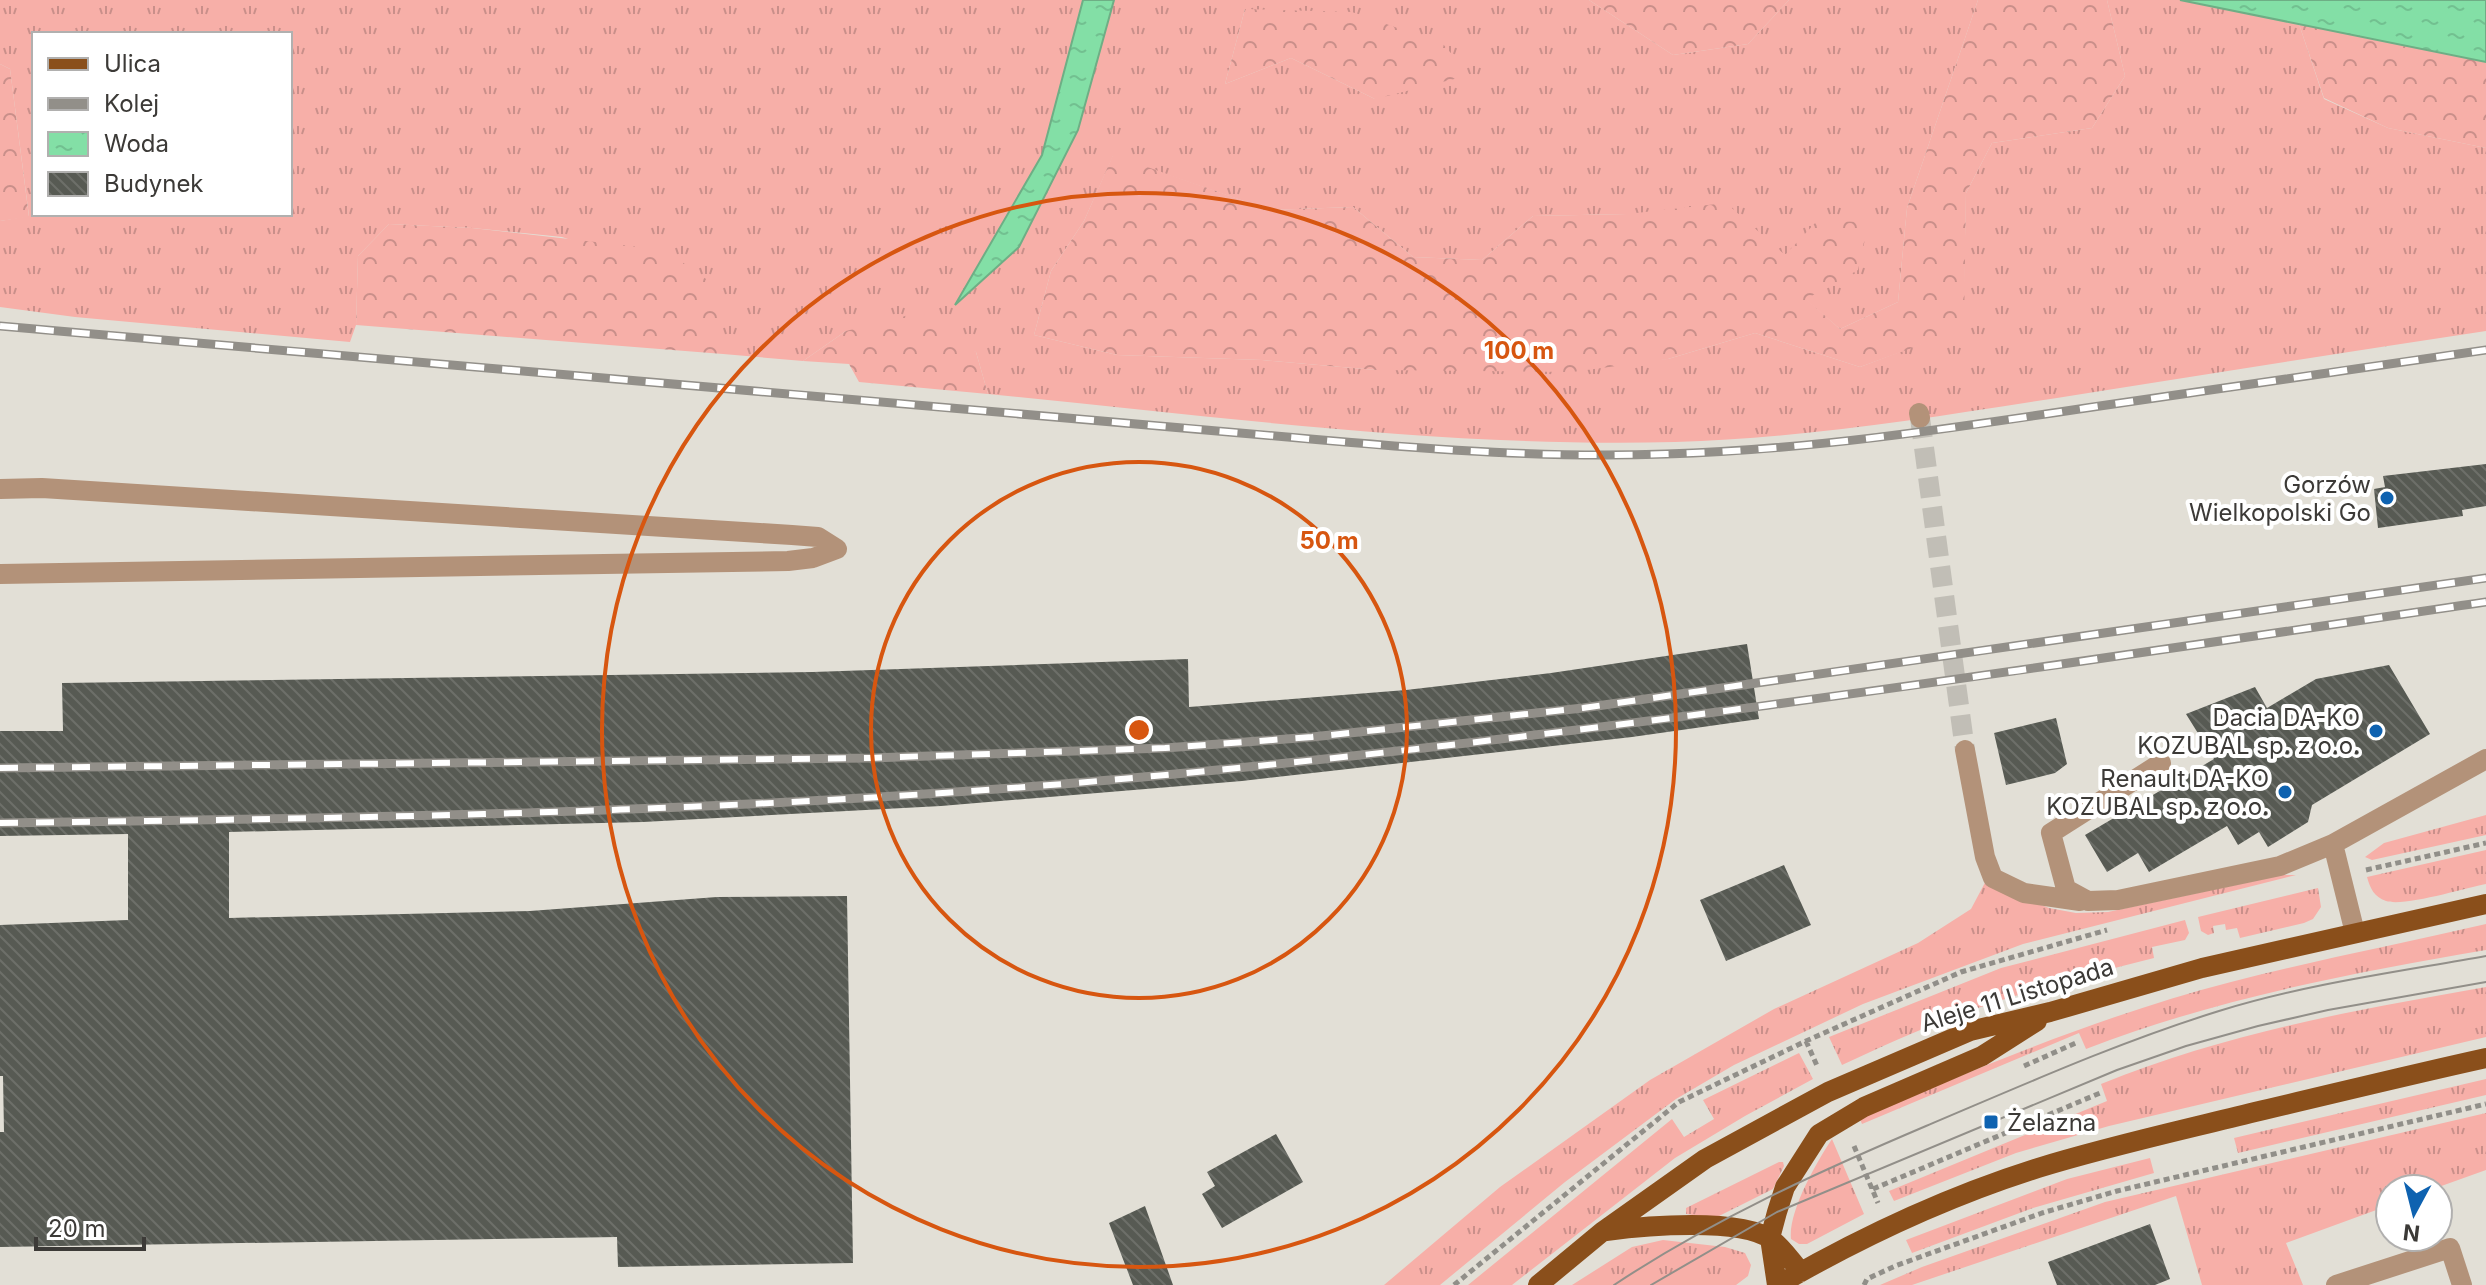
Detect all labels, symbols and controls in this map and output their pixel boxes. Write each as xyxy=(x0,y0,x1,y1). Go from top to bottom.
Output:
legend xyxy=(32,32,292,216)
text: Ulica xyxy=(104,49,161,78)
text: Kolej xyxy=(104,89,159,118)
text: Woda xyxy=(104,129,169,158)
text: Budynek xyxy=(104,169,204,198)
text: 100 m xyxy=(1484,336,1554,365)
place label: Gorzów Wielkopolski Go xyxy=(2189,470,2371,527)
marker: Gorzów Wielkopolski Go xyxy=(2378,489,2396,507)
text: 50 m xyxy=(1299,526,1359,555)
place label: Dacia DA-KO KOZUBAL sp. z o.o. xyxy=(2137,703,2360,760)
centre of rings xyxy=(1125,716,1153,744)
marker: Dacia DA-KO KOZUBAL sp. z o.o. xyxy=(2367,722,2385,740)
place label: Renault DA-KO KOZUBAL sp. z o.o. xyxy=(2046,764,2269,821)
marker: Renault DA-KO KOZUBAL sp. z o.o. xyxy=(2276,783,2294,801)
street label: Aleje 11 Listopada xyxy=(1917,952,2117,1038)
place label: Żelazna xyxy=(2007,1108,2096,1137)
marker: Żelazna xyxy=(1982,1113,2000,1131)
north arrow xyxy=(2374,1173,2454,1253)
scale bar xyxy=(36,1201,144,1251)
text: 20 m xyxy=(48,1214,106,1243)
text: N xyxy=(2402,1219,2421,1247)

